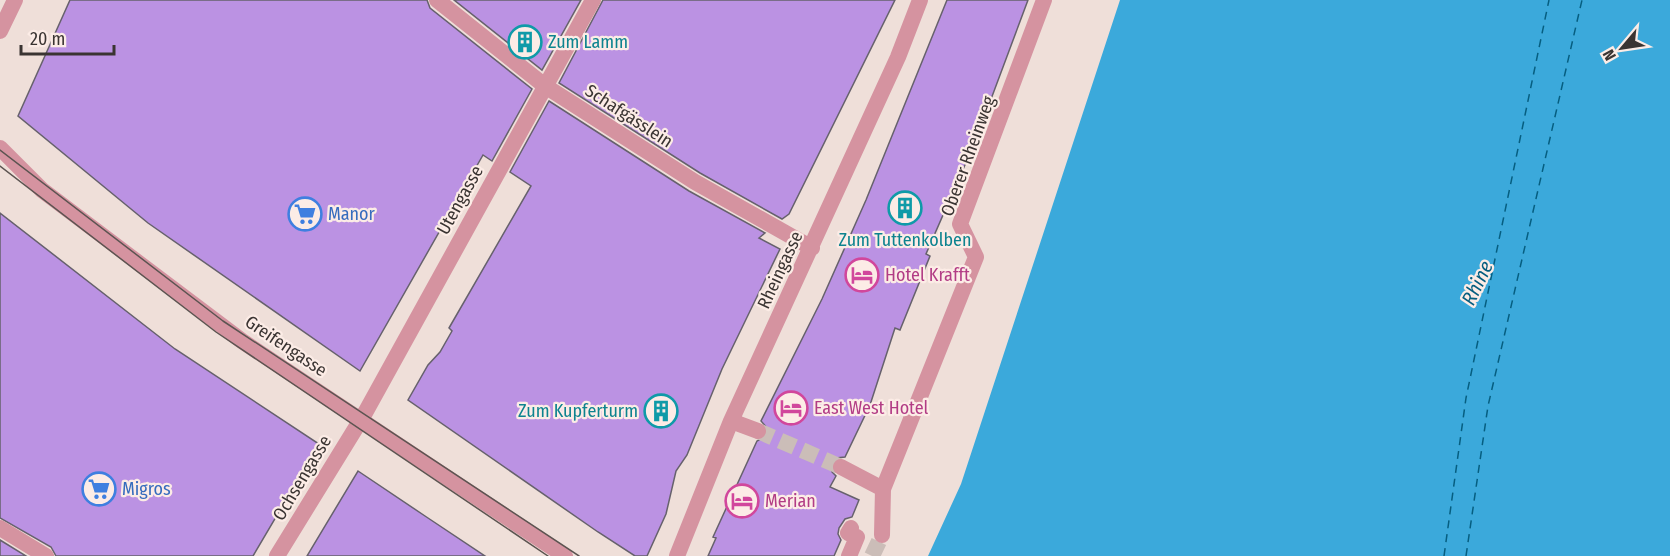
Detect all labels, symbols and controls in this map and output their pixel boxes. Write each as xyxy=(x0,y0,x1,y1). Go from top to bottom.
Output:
scale bar xyxy=(21,18,114,56)
north arrow xyxy=(1592,18,1652,78)
building icon: Zum Lamm xyxy=(507,24,543,60)
text: 20 m xyxy=(30,28,65,50)
place label: Zum Lamm xyxy=(548,31,628,53)
text: N xyxy=(1599,46,1620,64)
street label: Schafgässlein xyxy=(581,80,677,152)
street label: Oberer Rheinweg xyxy=(936,92,1000,219)
street label: Utengasse xyxy=(432,162,488,238)
building icon: Zum Tuttenkolben xyxy=(887,190,923,226)
supermarket icon: Manor xyxy=(287,196,323,232)
place label: Manor xyxy=(328,203,376,225)
street label: Rheingasse xyxy=(752,228,808,312)
place label: Zum Tuttenkolben xyxy=(839,229,971,251)
water label: Rhine xyxy=(1456,256,1498,309)
hotel icon: Hotel Krafft xyxy=(844,257,880,293)
place label: Hotel Krafft xyxy=(885,264,970,286)
street label: Greifengasse xyxy=(241,311,331,381)
hotel icon: East West Hotel xyxy=(773,390,809,426)
building icon: Zum Kupferturm xyxy=(643,393,679,429)
place label: East West Hotel xyxy=(814,397,929,419)
place label: Zum Kupferturm xyxy=(518,400,638,422)
street label: Ochsengasse xyxy=(268,431,336,525)
supermarket icon: Migros xyxy=(81,471,117,507)
place label: Migros xyxy=(122,478,171,500)
hotel icon: Merian xyxy=(724,483,760,519)
place label: Merian xyxy=(765,490,816,512)

